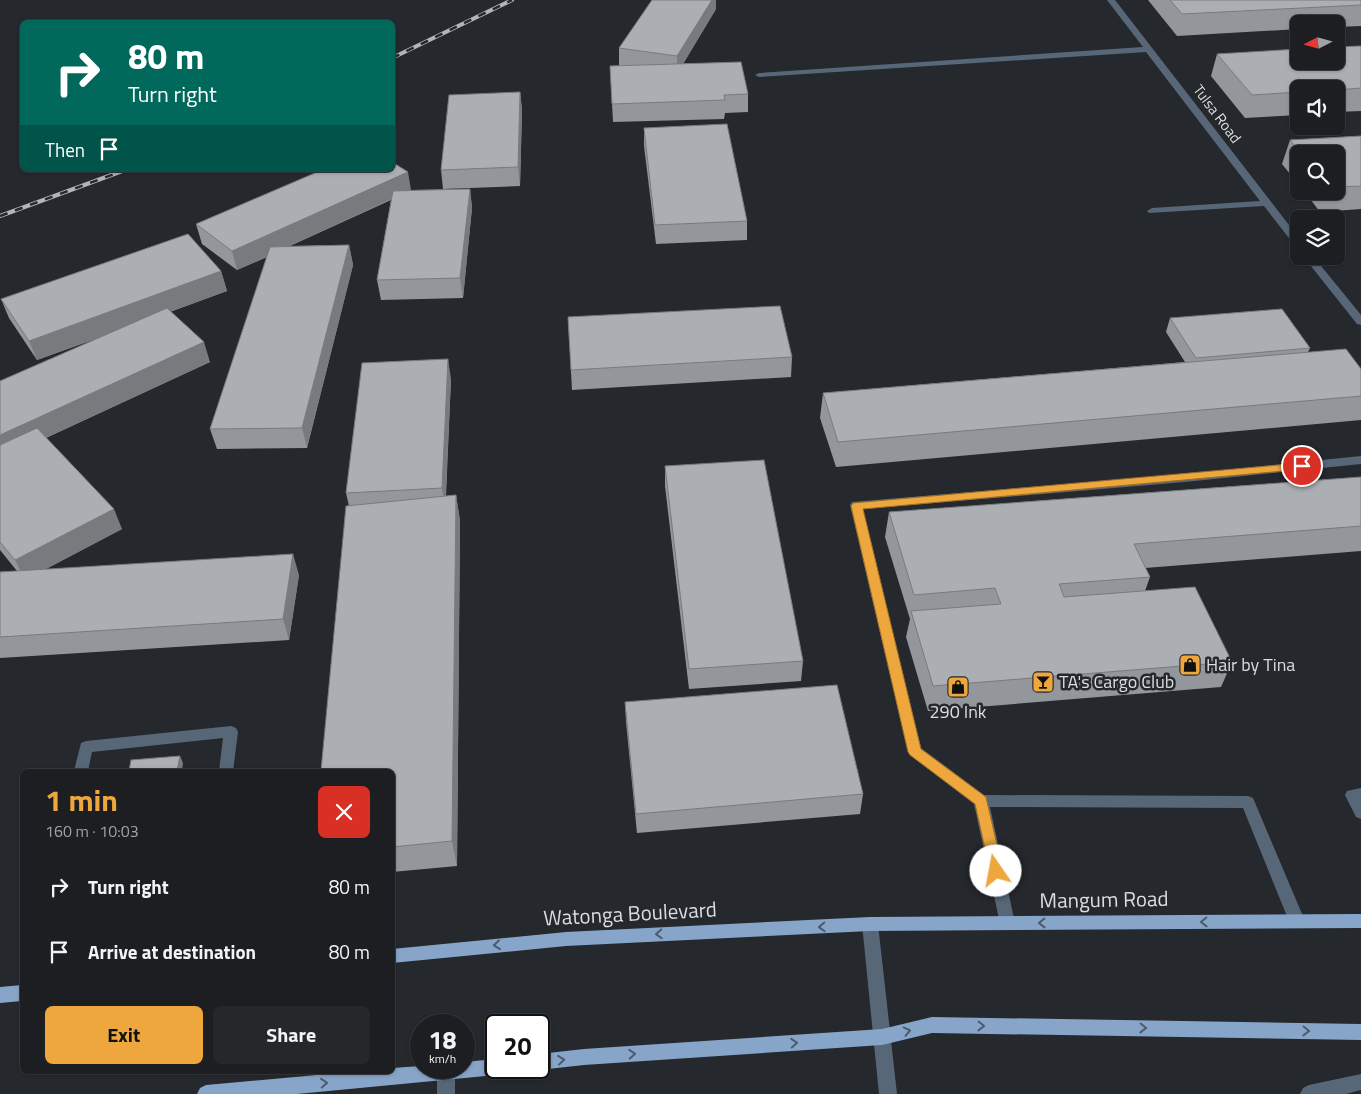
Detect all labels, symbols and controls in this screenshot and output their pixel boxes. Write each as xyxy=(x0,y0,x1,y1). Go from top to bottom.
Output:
north arrow xyxy=(1290,15,1345,70)
map controls xyxy=(1290,15,1345,265)
text: 80 m xyxy=(128,29,204,83)
icon: right xyxy=(45,40,110,105)
text: Turn right xyxy=(128,77,217,111)
street label: Tulsa Road xyxy=(1188,80,1247,148)
button: sound xyxy=(1290,80,1345,135)
text: Then xyxy=(45,135,85,164)
icon: arrive xyxy=(95,135,123,163)
button: search xyxy=(1290,145,1345,200)
button: layers xyxy=(1290,210,1345,265)
pin xyxy=(1281,445,1323,487)
icon: arrive xyxy=(1288,452,1316,480)
place label: Hair by Tina xyxy=(1206,651,1295,678)
shop icon: Hair by Tina xyxy=(1178,653,1202,677)
place label: TA's Cargo Club xyxy=(1059,668,1174,695)
bar icon: TA's Cargo Club xyxy=(1031,670,1055,694)
shop icon: 290 Ink xyxy=(946,675,970,699)
place label: 290 Ink xyxy=(930,698,987,725)
text: 1 min xyxy=(45,777,118,823)
button: close xyxy=(318,786,370,838)
text: 160 m · 10:03 xyxy=(45,819,139,843)
position arrow xyxy=(969,844,1021,896)
text: Turn right xyxy=(88,872,169,901)
text: 80 m xyxy=(329,872,370,901)
icon: right xyxy=(45,873,73,901)
street label: Mangum Road xyxy=(1039,882,1169,916)
street label: Watonga Boulevard xyxy=(542,892,717,934)
one-way arrow xyxy=(1200,917,1208,927)
one-way arrow xyxy=(1038,918,1046,928)
one-way arrow xyxy=(818,921,826,932)
one-way arrow xyxy=(655,929,663,940)
text: Arrive at destination xyxy=(88,937,256,966)
text: 80 m xyxy=(329,937,370,966)
icon: arrive xyxy=(45,938,73,966)
one-way arrow xyxy=(493,940,501,951)
button: Exit xyxy=(45,1006,203,1064)
button: Share xyxy=(213,1006,370,1064)
speed limit sign: 20 xyxy=(485,1014,550,1079)
one-way arrow xyxy=(977,1020,985,1031)
text: 18 xyxy=(428,1021,457,1059)
one-way arrow xyxy=(1140,1023,1148,1033)
one-way arrow xyxy=(903,1026,912,1037)
one-way arrow xyxy=(1302,1026,1310,1036)
one-way arrow xyxy=(791,1037,799,1048)
text: km/h xyxy=(429,1049,456,1068)
one-way arrow xyxy=(629,1049,637,1060)
one-way arrow xyxy=(558,1055,566,1066)
one-way arrow xyxy=(320,1078,328,1089)

